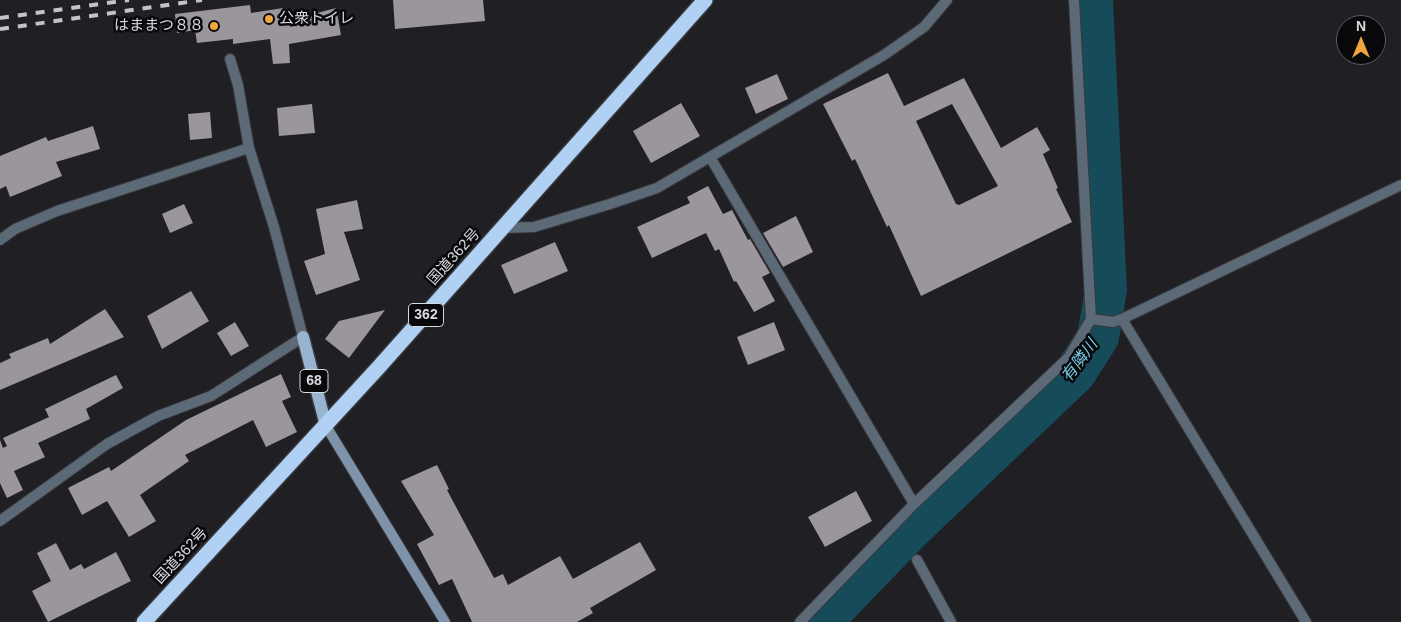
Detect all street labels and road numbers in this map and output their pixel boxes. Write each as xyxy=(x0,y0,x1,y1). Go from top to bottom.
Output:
street label: 国道362号 xyxy=(424,225,484,289)
road number: 362 xyxy=(408,304,444,326)
road number: 68 xyxy=(300,370,328,392)
street label: 国道362号 xyxy=(151,524,211,588)

